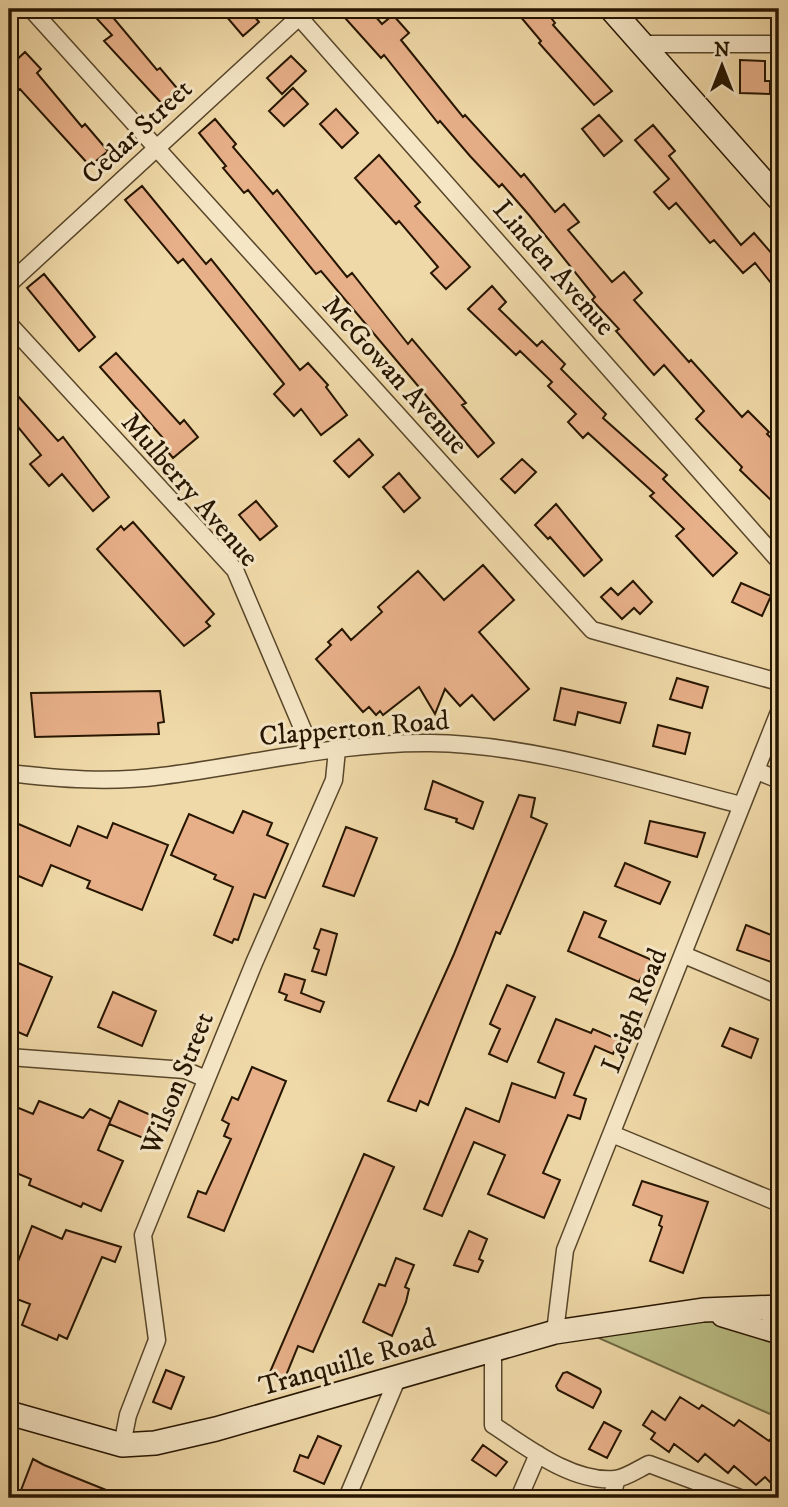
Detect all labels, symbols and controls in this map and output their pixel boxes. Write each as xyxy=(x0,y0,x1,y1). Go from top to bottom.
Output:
north arrow xyxy=(686,32,756,102)
text: N xyxy=(714,39,730,62)
street label: Cedar Street xyxy=(74,72,200,192)
street label: Linden Avenue xyxy=(485,193,622,343)
street label: McGowan Avenue xyxy=(314,288,475,462)
street label: Mulberry Avenue xyxy=(113,406,266,574)
street label: Clapperton Road xyxy=(258,703,450,754)
street label: Leigh Road xyxy=(594,943,675,1078)
street label: Wilson Street xyxy=(132,1007,222,1161)
street label: Tranquille Road xyxy=(255,1321,440,1404)

